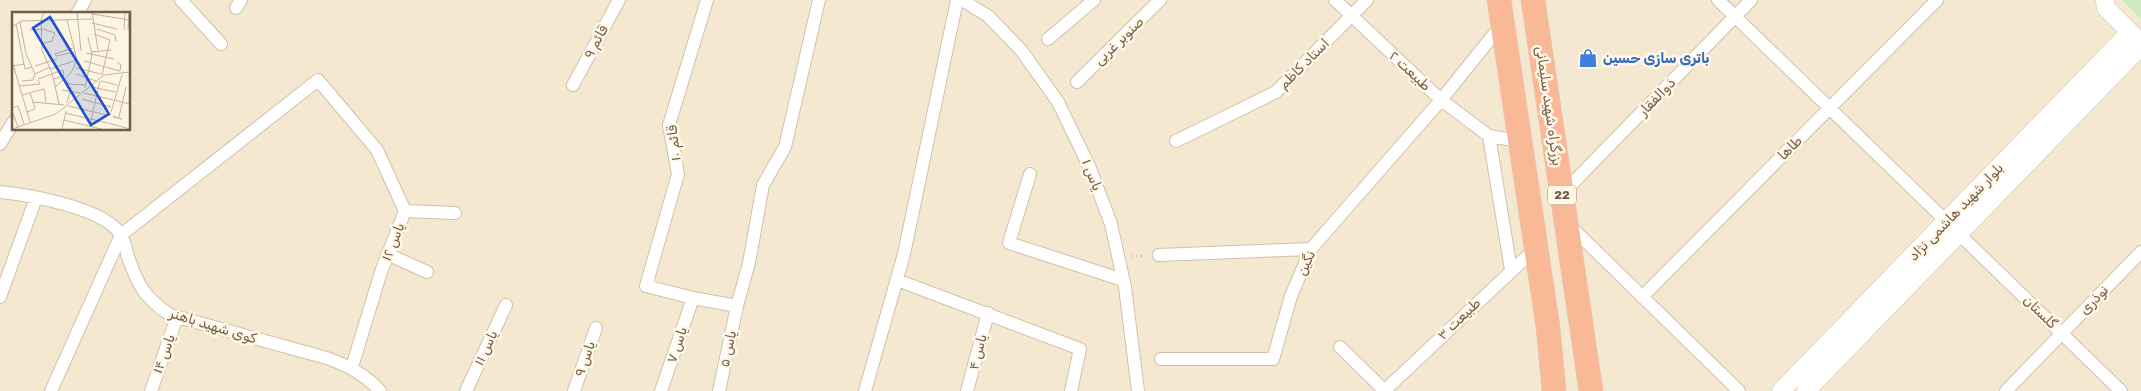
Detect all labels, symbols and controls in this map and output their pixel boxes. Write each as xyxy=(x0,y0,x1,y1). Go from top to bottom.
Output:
inset map xyxy=(12,12,130,130)
street label: صنوبر غربی xyxy=(1091,13,1148,69)
street label: قائم ۹ xyxy=(580,22,612,62)
street label: استاد کاظم xyxy=(1275,35,1333,93)
street label: بزرگراه شهید سلیمانی xyxy=(1532,45,1566,167)
street label: طبیعت ۲ xyxy=(1386,47,1435,95)
shop icon: باتری سازی حسین xyxy=(1577,47,1599,69)
place label: باتری سازی حسین xyxy=(1603,50,1709,67)
street label: ذوالفقار xyxy=(1634,74,1679,120)
street label: قائم ۱۰ xyxy=(663,124,685,162)
street label: طاها xyxy=(1774,132,1806,164)
street label: یاس ۱ xyxy=(1078,157,1106,194)
street label: بلوار شهید هاشمی نژاد xyxy=(1905,160,2007,264)
road number: 22 xyxy=(1548,186,1576,204)
street label: یاس ۱۲ xyxy=(378,220,408,263)
street label: نگین xyxy=(1293,248,1319,278)
street label: نوذری xyxy=(2076,282,2112,318)
street label: گلستان xyxy=(2019,292,2061,333)
street label: طبیعت ٣ xyxy=(1434,294,1484,344)
street label: کوی شهید باهنر xyxy=(166,304,259,348)
street label: یاس ۷ xyxy=(663,324,691,365)
street label: یاس ۱۱ xyxy=(470,327,502,368)
street label: یاس ۵ xyxy=(716,329,740,369)
street label: یاس ۱۴ xyxy=(149,332,179,376)
street label: یاس ۴ xyxy=(965,332,991,372)
street label: یاس ۹ xyxy=(571,339,599,379)

